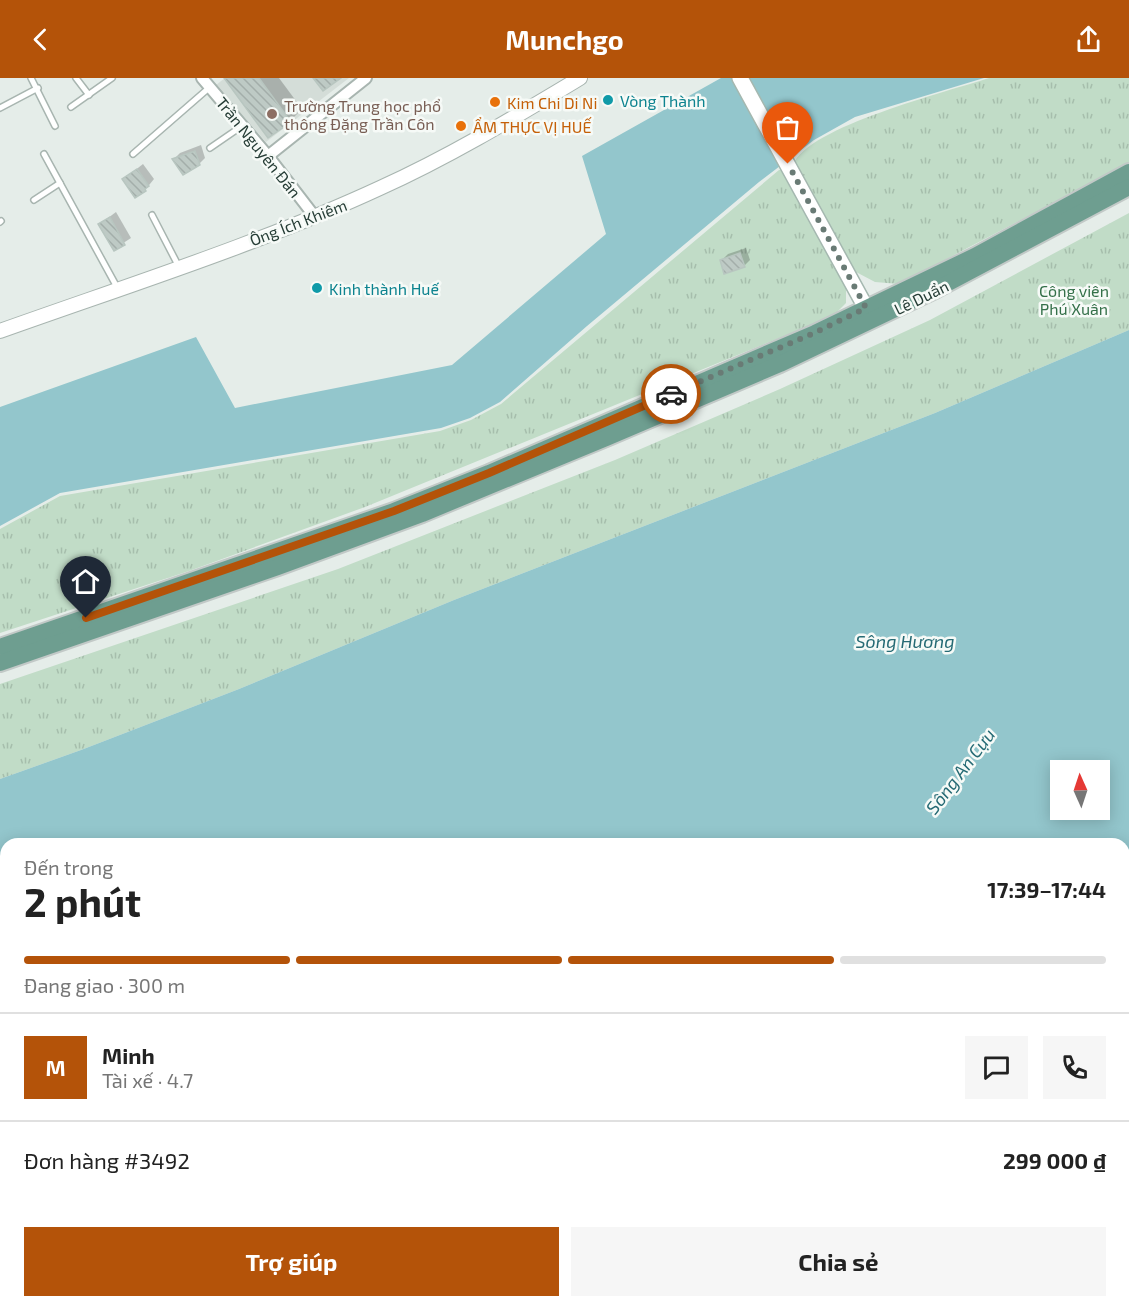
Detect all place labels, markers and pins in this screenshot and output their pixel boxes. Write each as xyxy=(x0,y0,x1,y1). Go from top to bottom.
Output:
place label: Vòng Thành xyxy=(620,91,706,110)
place label: Kim Chi Di Ni xyxy=(507,93,597,112)
marker: Vòng Thành xyxy=(601,93,615,107)
marker: Kim Chi Di Ni xyxy=(488,95,502,109)
place label: Trường Trung học phổ thông Đặng Trần Côn xyxy=(284,96,441,133)
pin xyxy=(762,102,813,164)
marker: Trường Trung học phổ thông Đặng Trần Côn xyxy=(265,107,279,121)
place label: ẨM THỰC VỊ HUẾ xyxy=(473,116,592,136)
marker: ẨM THỰC VỊ HUẾ xyxy=(454,119,468,133)
place label: Kinh thành Huế xyxy=(329,279,439,298)
marker: Kinh thành Huế xyxy=(310,281,324,295)
pin xyxy=(60,556,111,618)

